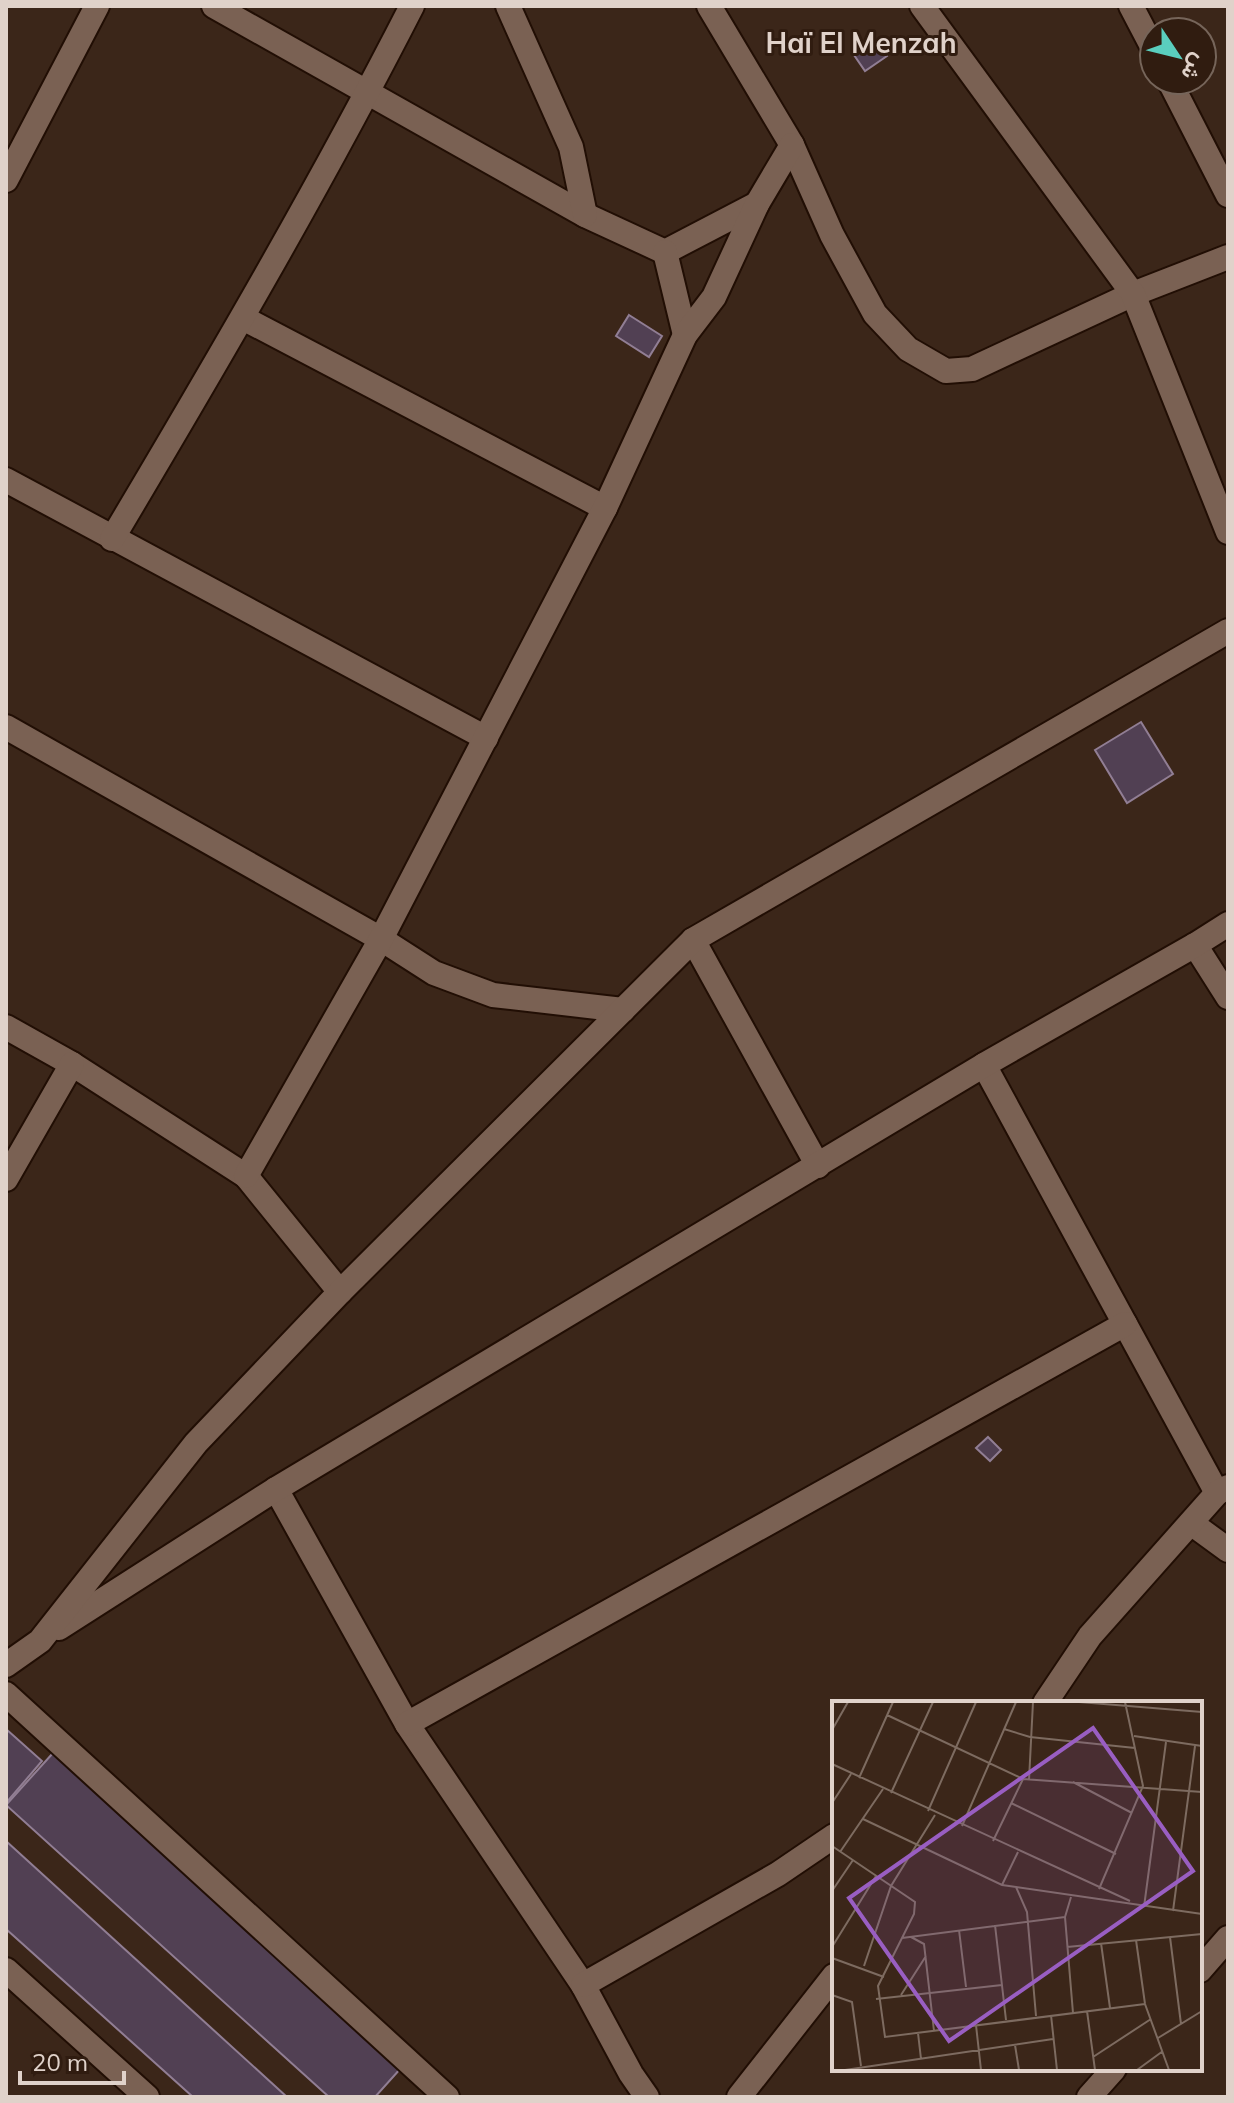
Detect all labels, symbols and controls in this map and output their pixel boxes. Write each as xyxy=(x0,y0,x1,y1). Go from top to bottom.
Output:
north arrow xyxy=(1138,16,1218,96)
district label: Haï El Menzah xyxy=(765,25,957,60)
text: ش xyxy=(1175,49,1213,86)
inset map xyxy=(832,1701,1202,2071)
scale bar xyxy=(20,2035,124,2085)
text: 20 m xyxy=(32,2047,88,2077)

